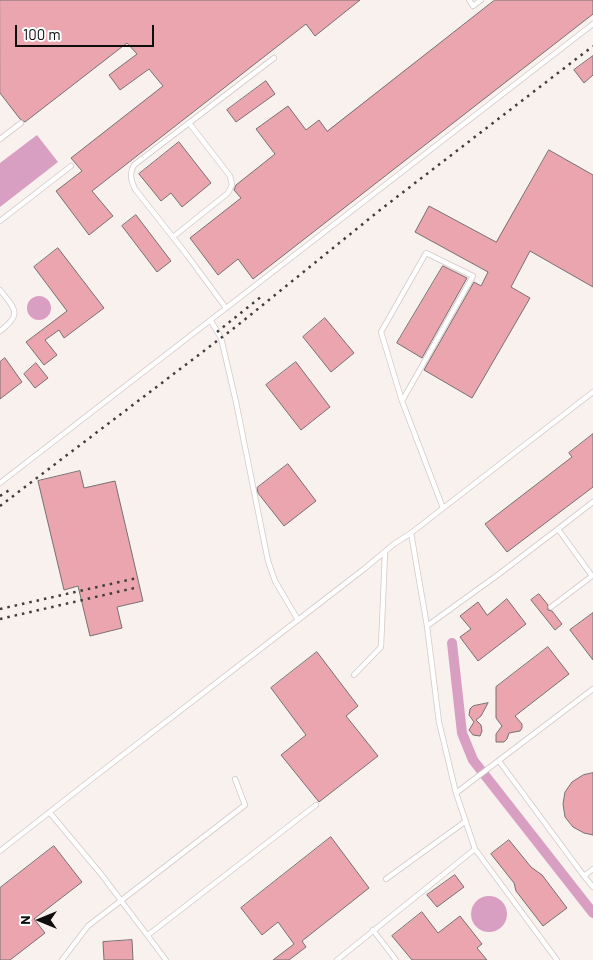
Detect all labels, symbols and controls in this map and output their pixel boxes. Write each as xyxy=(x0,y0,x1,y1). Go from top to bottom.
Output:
scale bar xyxy=(18,15,156,47)
text: 100 m xyxy=(23,25,61,43)
north arrow xyxy=(15,895,65,945)
text: N xyxy=(16,915,33,925)

